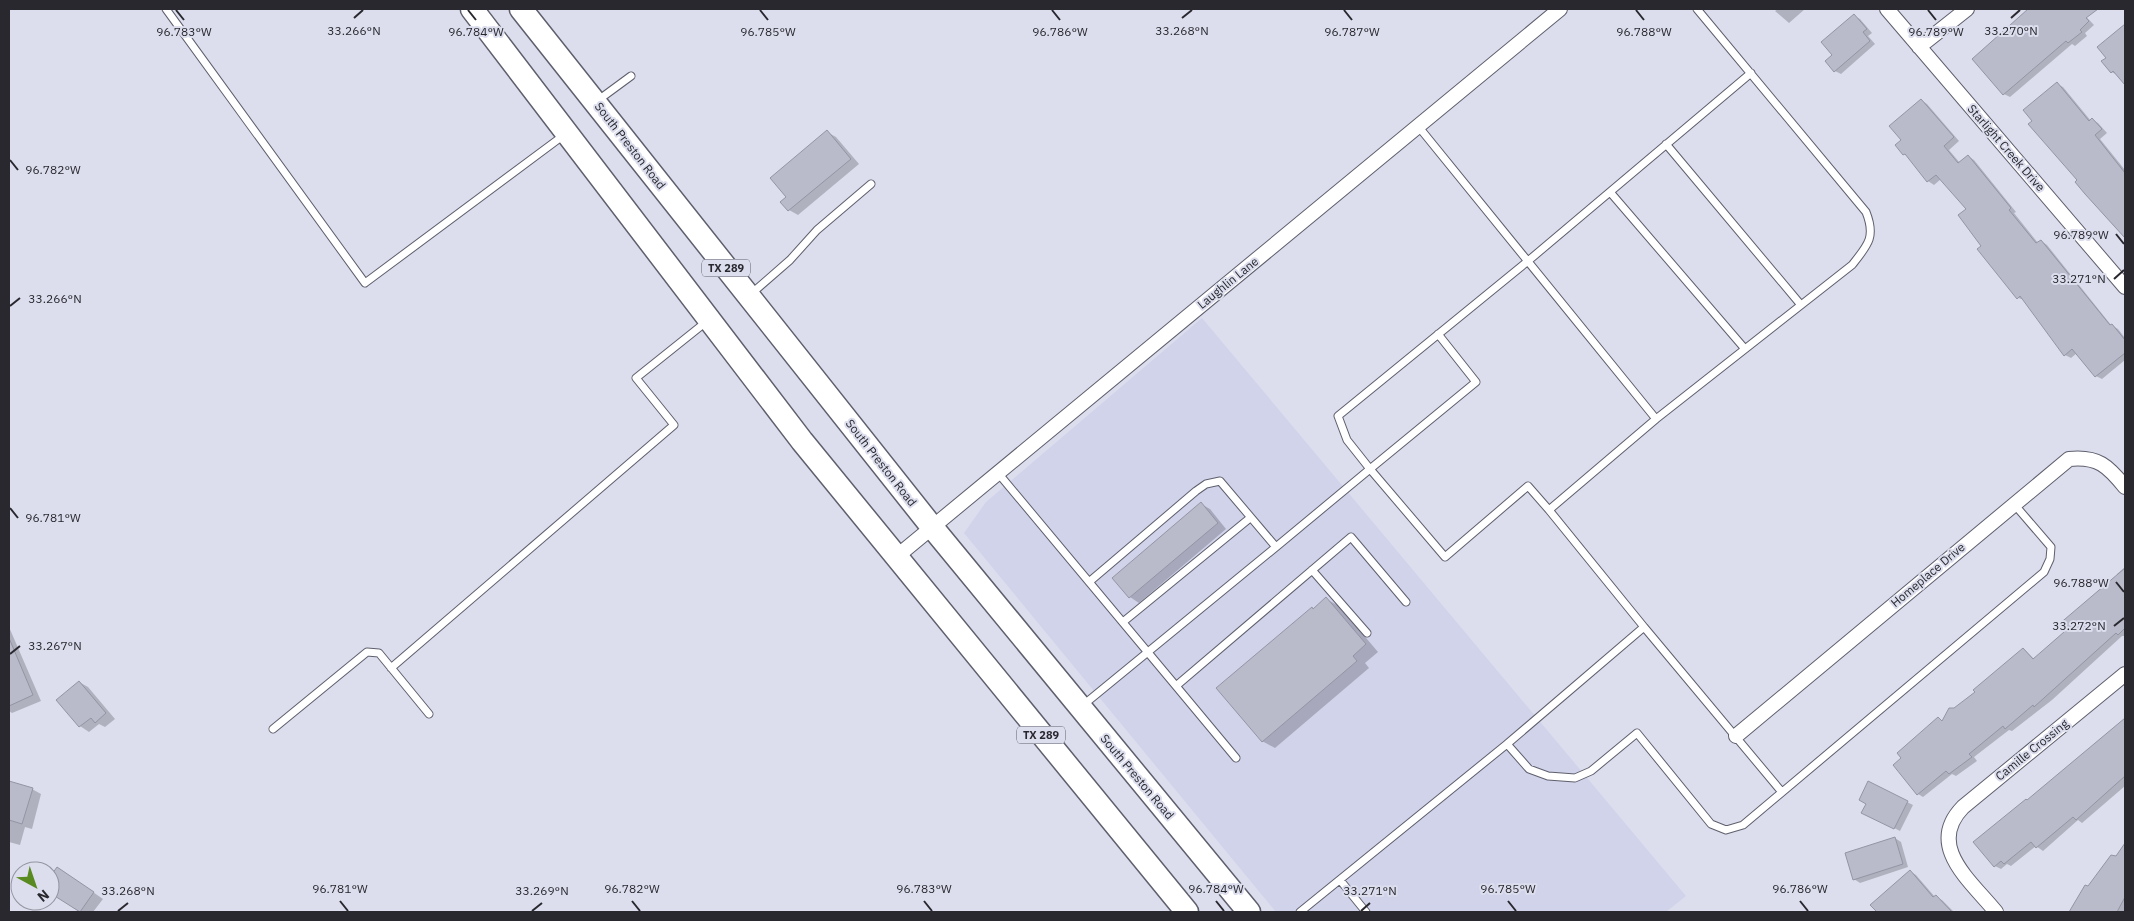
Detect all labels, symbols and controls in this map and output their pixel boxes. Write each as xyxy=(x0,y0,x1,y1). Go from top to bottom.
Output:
text: 33.266°N xyxy=(327,23,381,38)
text: 33.268°N xyxy=(1155,23,1209,38)
text: 33.270°N xyxy=(1984,23,2038,38)
text: 96.783°W xyxy=(156,24,212,39)
text: 96.784°W xyxy=(448,24,504,39)
text: 96.785°W xyxy=(740,24,796,39)
text: 96.786°W xyxy=(1032,24,1088,39)
text: 96.787°W xyxy=(1324,24,1380,39)
text: 96.788°W xyxy=(1616,24,1672,39)
text: 96.789°W xyxy=(1908,24,1964,39)
street label: South Preston Road xyxy=(592,99,669,192)
street label: Starlight Creek Drive xyxy=(1964,101,2049,195)
text: 96.782°W xyxy=(25,162,81,177)
text: 96.789°W xyxy=(2053,227,2109,242)
street label: Laughlin Lane xyxy=(1194,253,1262,312)
road number: TX 289 xyxy=(702,260,750,276)
text: 33.271°N xyxy=(2052,271,2106,286)
text: 33.266°N xyxy=(28,291,82,306)
street label: South Preston Road xyxy=(843,416,920,509)
text: 96.781°W xyxy=(25,510,81,525)
street label: Homeplace Drive xyxy=(1888,539,1968,610)
text: 96.788°W xyxy=(2053,575,2109,590)
text: 33.272°N xyxy=(2052,618,2106,633)
text: 33.267°N xyxy=(28,638,82,653)
street label: Camille Crossing xyxy=(1992,715,2072,784)
road number: TX 289 xyxy=(1017,726,1065,744)
street label: South Preston Road xyxy=(1097,731,1177,822)
north arrow xyxy=(10,861,60,911)
text: 96.781°W xyxy=(312,881,368,896)
text: 96.782°W xyxy=(604,881,660,896)
text: 96.783°W xyxy=(896,881,952,896)
text: 96.784°W xyxy=(1188,881,1244,896)
text: 96.785°W xyxy=(1480,881,1536,896)
text: 96.786°W xyxy=(1772,881,1828,896)
text: 33.268°N xyxy=(101,883,155,898)
text: 33.269°N xyxy=(515,883,569,898)
text: 33.271°N xyxy=(1343,883,1397,898)
text: N xyxy=(34,886,53,906)

